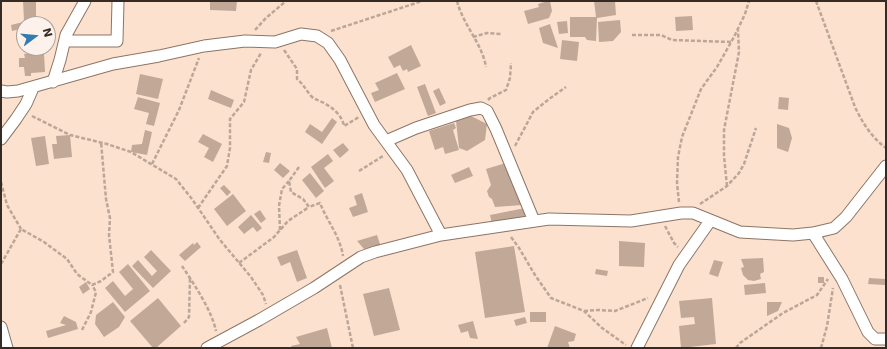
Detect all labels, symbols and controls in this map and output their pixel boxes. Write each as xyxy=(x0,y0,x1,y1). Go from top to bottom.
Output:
north arrow xyxy=(16,16,56,56)
text: N xyxy=(40,27,55,39)

